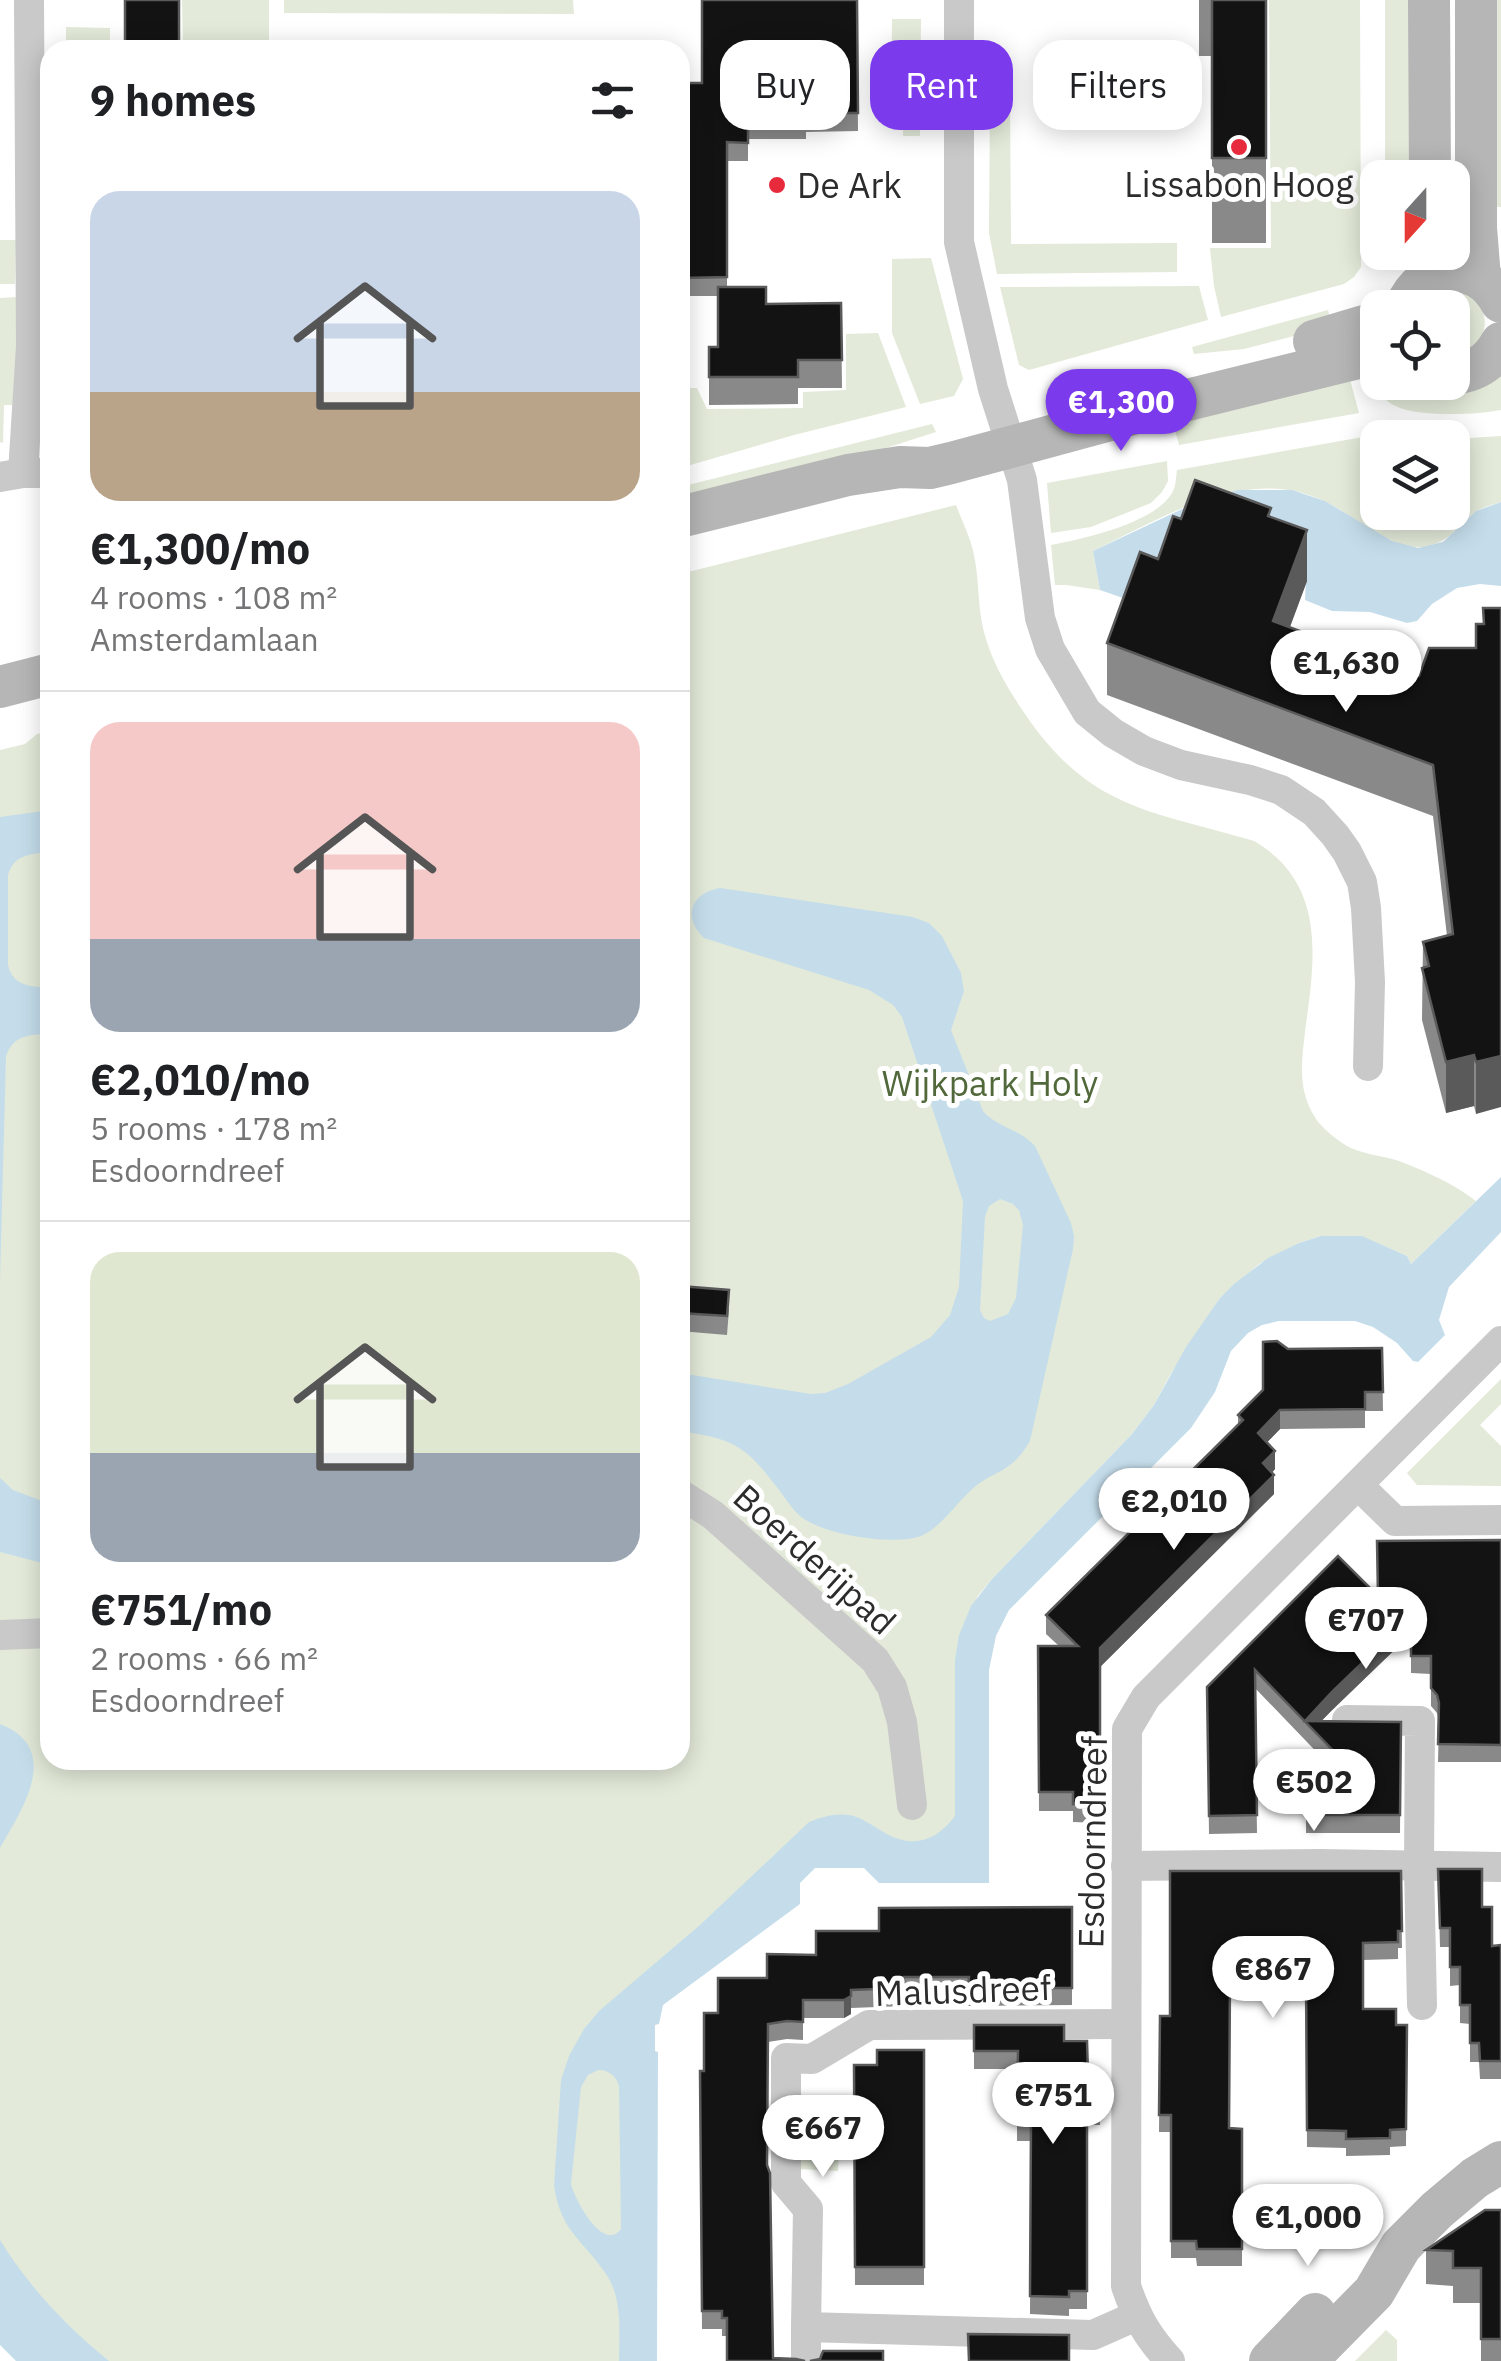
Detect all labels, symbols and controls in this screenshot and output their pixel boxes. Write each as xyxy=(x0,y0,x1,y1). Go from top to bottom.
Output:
chip: Buy xyxy=(720,40,850,130)
chip: Rent xyxy=(870,40,1013,130)
chip: Filters xyxy=(1033,40,1202,130)
text: 9 homes xyxy=(90,73,256,128)
icon: filters xyxy=(585,73,640,128)
marker: Lissabon Hoog xyxy=(1228,136,1250,158)
north arrow xyxy=(1360,160,1470,270)
map controls xyxy=(1360,160,1470,530)
place label: Lissabon Hoog xyxy=(1124,161,1354,207)
place label: De Ark xyxy=(797,162,902,208)
marker: De Ark xyxy=(766,174,788,196)
icon: home xyxy=(275,256,455,436)
button: locate xyxy=(1360,290,1470,400)
pin: €1,300 xyxy=(1040,369,1202,454)
text: €1,300 xyxy=(1068,380,1174,422)
button: layers xyxy=(1360,420,1470,530)
text: €1,300/mo xyxy=(90,521,310,576)
text: 4 rooms · 108 m² xyxy=(90,576,337,618)
text: Amsterdamlaan xyxy=(90,618,319,660)
pin: €1,630 xyxy=(1265,630,1427,715)
text: €1,630 xyxy=(1293,641,1399,683)
icon: home xyxy=(275,787,455,967)
text: €2,010/mo xyxy=(90,1052,310,1107)
park label: Wijkpark Holy xyxy=(882,1060,1098,1106)
text: 5 rooms · 178 m² xyxy=(90,1107,337,1149)
text: Esdoorndreef xyxy=(90,1149,284,1191)
icon: home xyxy=(275,1317,455,1497)
pin: €2,010 xyxy=(1093,1468,1255,1553)
street label: Boerderijpad xyxy=(724,1474,906,1644)
text: €2,010 xyxy=(1121,1479,1227,1521)
text: €751/mo xyxy=(90,1582,272,1637)
pin: €707 xyxy=(1307,1587,1425,1672)
text: €707 xyxy=(1327,1598,1405,1640)
text: 2 rooms · 66 m² xyxy=(90,1637,318,1679)
text: Esdoorndreef xyxy=(90,1679,284,1721)
street label: Esdoorndreef xyxy=(1067,1735,1117,1949)
pin: €502 xyxy=(1255,1749,1373,1834)
text: €502 xyxy=(1275,1760,1353,1802)
pin: €867 xyxy=(1214,1936,1332,2021)
text: €867 xyxy=(1234,1947,1312,1989)
street label: Malusdreef xyxy=(874,1964,1052,2016)
pin: €751 xyxy=(994,2062,1112,2147)
text: €751 xyxy=(1014,2073,1092,2115)
pin: €667 xyxy=(764,2095,882,2180)
text: €667 xyxy=(784,2106,862,2148)
pin: €1,000 xyxy=(1227,2184,1389,2269)
text: €1,000 xyxy=(1255,2195,1361,2237)

